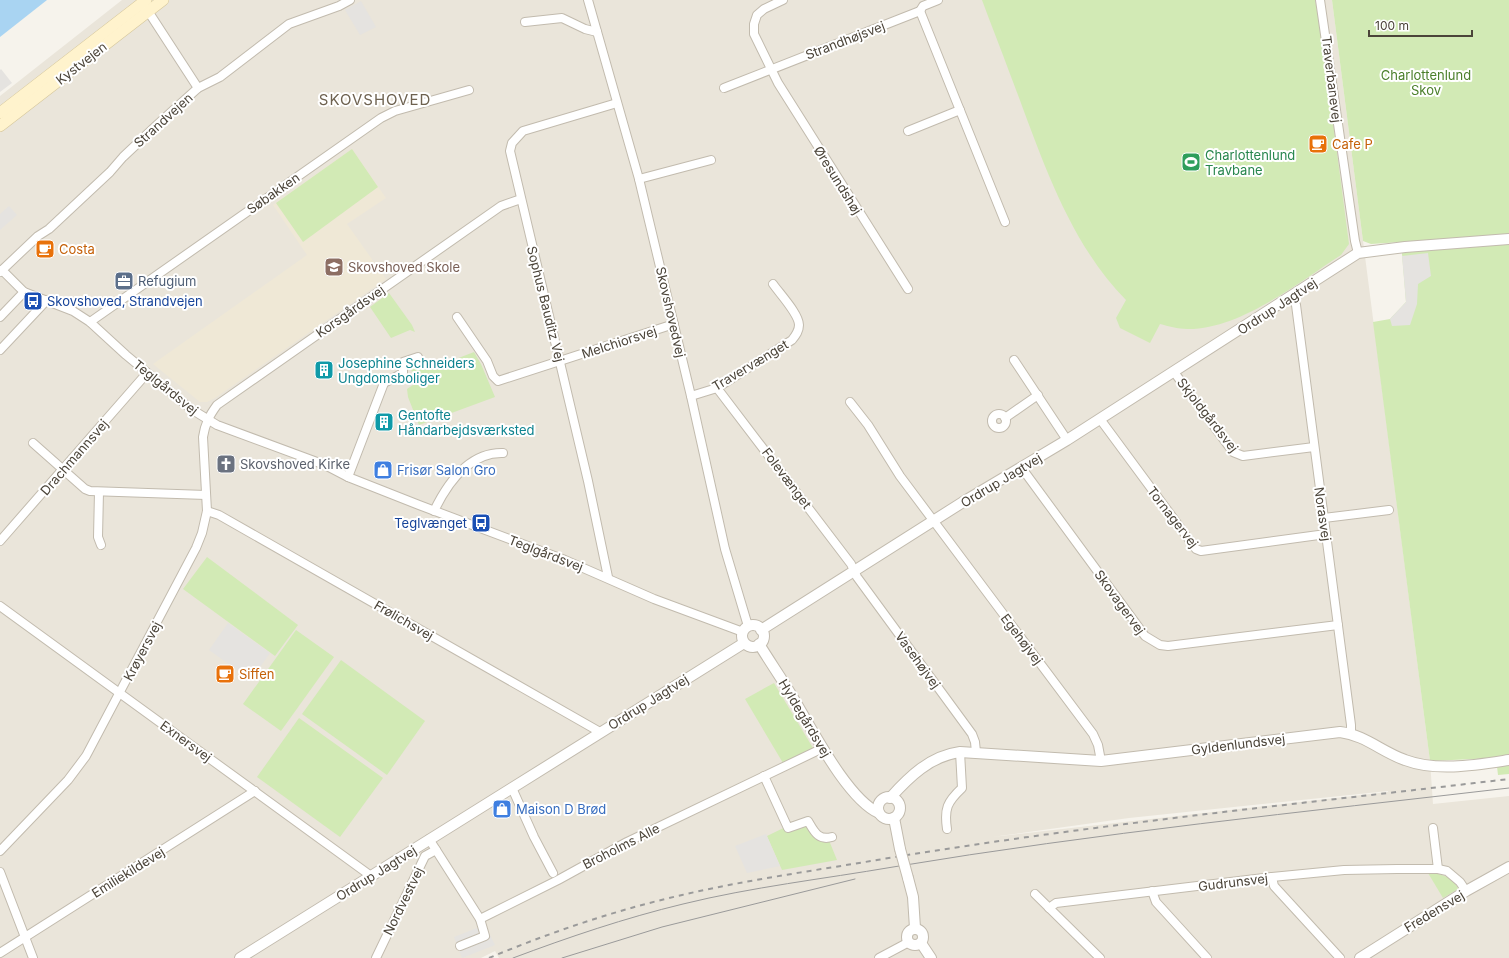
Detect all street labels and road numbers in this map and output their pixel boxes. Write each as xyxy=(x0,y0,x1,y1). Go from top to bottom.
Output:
street label: Strandhøjsvej xyxy=(803,18,887,62)
street label: Traverbanevej xyxy=(1319,35,1345,123)
street label: Kystvejen xyxy=(52,38,110,88)
street label: Strandvejen xyxy=(130,89,196,151)
street label: Øresundshøj xyxy=(811,143,865,217)
street label: Søbakken xyxy=(244,169,302,217)
street label: Sophus Bauditz Vej xyxy=(524,244,568,364)
street label: Skovshovedvej xyxy=(653,265,689,359)
street label: Ordrup Jagtvej xyxy=(1234,274,1320,338)
street label: Korsgårdsvej xyxy=(313,281,387,341)
street label: Melchiorsvej xyxy=(579,322,659,362)
street label: Travervænget xyxy=(709,336,791,394)
street label: Teglgårdsvej xyxy=(130,356,202,418)
street label: Skjoldgårdsvej xyxy=(1174,375,1242,455)
street label: Drachmannsvej xyxy=(37,416,111,498)
street label: Folevænget xyxy=(759,444,815,512)
street label: Ordrup Jagtvej xyxy=(958,450,1044,510)
street label: Tornagervej xyxy=(1144,483,1202,551)
street label: Norasvej xyxy=(1311,486,1335,542)
street label: Teglgårdsvej xyxy=(506,531,586,575)
street label: Skovagervej xyxy=(1091,567,1149,637)
street label: Frølichsvej xyxy=(371,597,437,643)
street label: Egehøjvej xyxy=(998,610,1046,668)
street label: Krøyersvej xyxy=(120,618,164,684)
street label: Vasehøjvej xyxy=(892,628,944,692)
street label: Ordrup Jagtvej xyxy=(605,671,691,733)
street label: Hyldegårdsvej xyxy=(775,676,835,760)
street label: Exnersvej xyxy=(157,717,215,765)
street label: Gyldenlundsvej xyxy=(1190,730,1286,758)
street label: Broholms Alle xyxy=(580,820,662,872)
street label: Ordrup Jagtvej xyxy=(333,842,419,904)
street label: Emiliekildevej xyxy=(89,843,167,901)
street label: Nordvestvej xyxy=(380,864,426,938)
street label: Gudrunsvej xyxy=(1197,870,1269,894)
street label: Fredensvej xyxy=(1401,887,1467,935)

